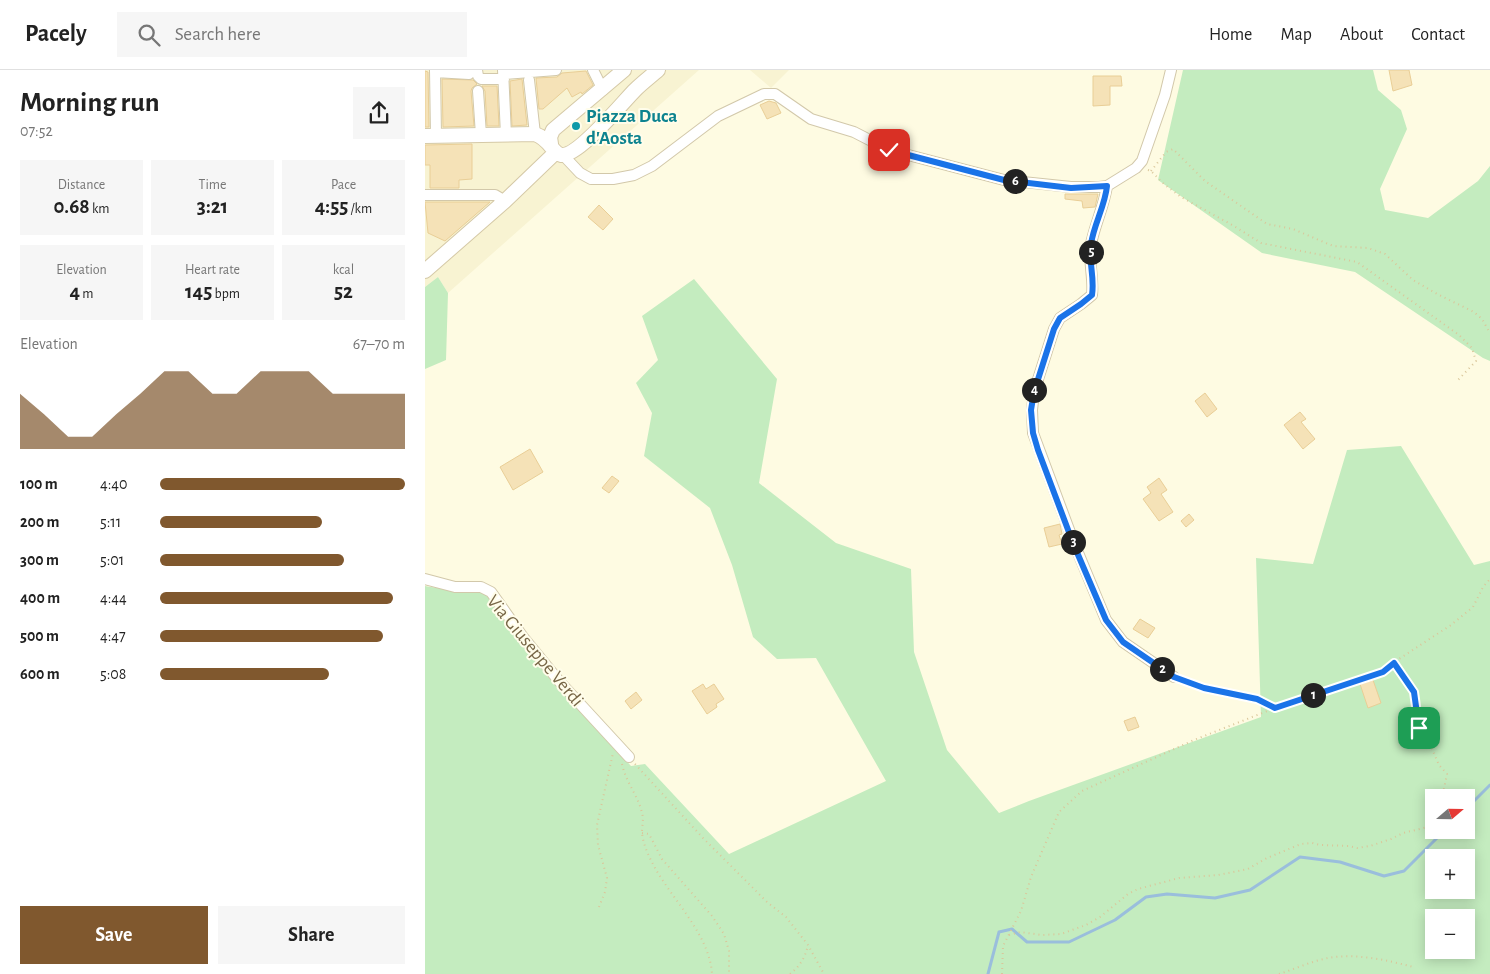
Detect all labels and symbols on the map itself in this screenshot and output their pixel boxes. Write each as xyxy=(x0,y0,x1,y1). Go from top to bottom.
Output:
place label: Piazza Duca d'Aosta xyxy=(586,107,677,148)
marker: Piazza Duca d'Aosta xyxy=(570,120,582,132)
pin xyxy=(868,129,910,171)
pin: 6 xyxy=(1003,168,1027,194)
pin: 5 xyxy=(1079,240,1103,264)
pin: 4 xyxy=(1021,378,1047,402)
pin: 3 xyxy=(1061,530,1085,554)
street label: Via Giuseppe Verdi xyxy=(483,592,587,710)
pin: 2 xyxy=(1149,656,1175,682)
pin: 1 xyxy=(1301,682,1325,708)
pin xyxy=(1398,707,1440,749)
north arrow xyxy=(1425,789,1475,839)

